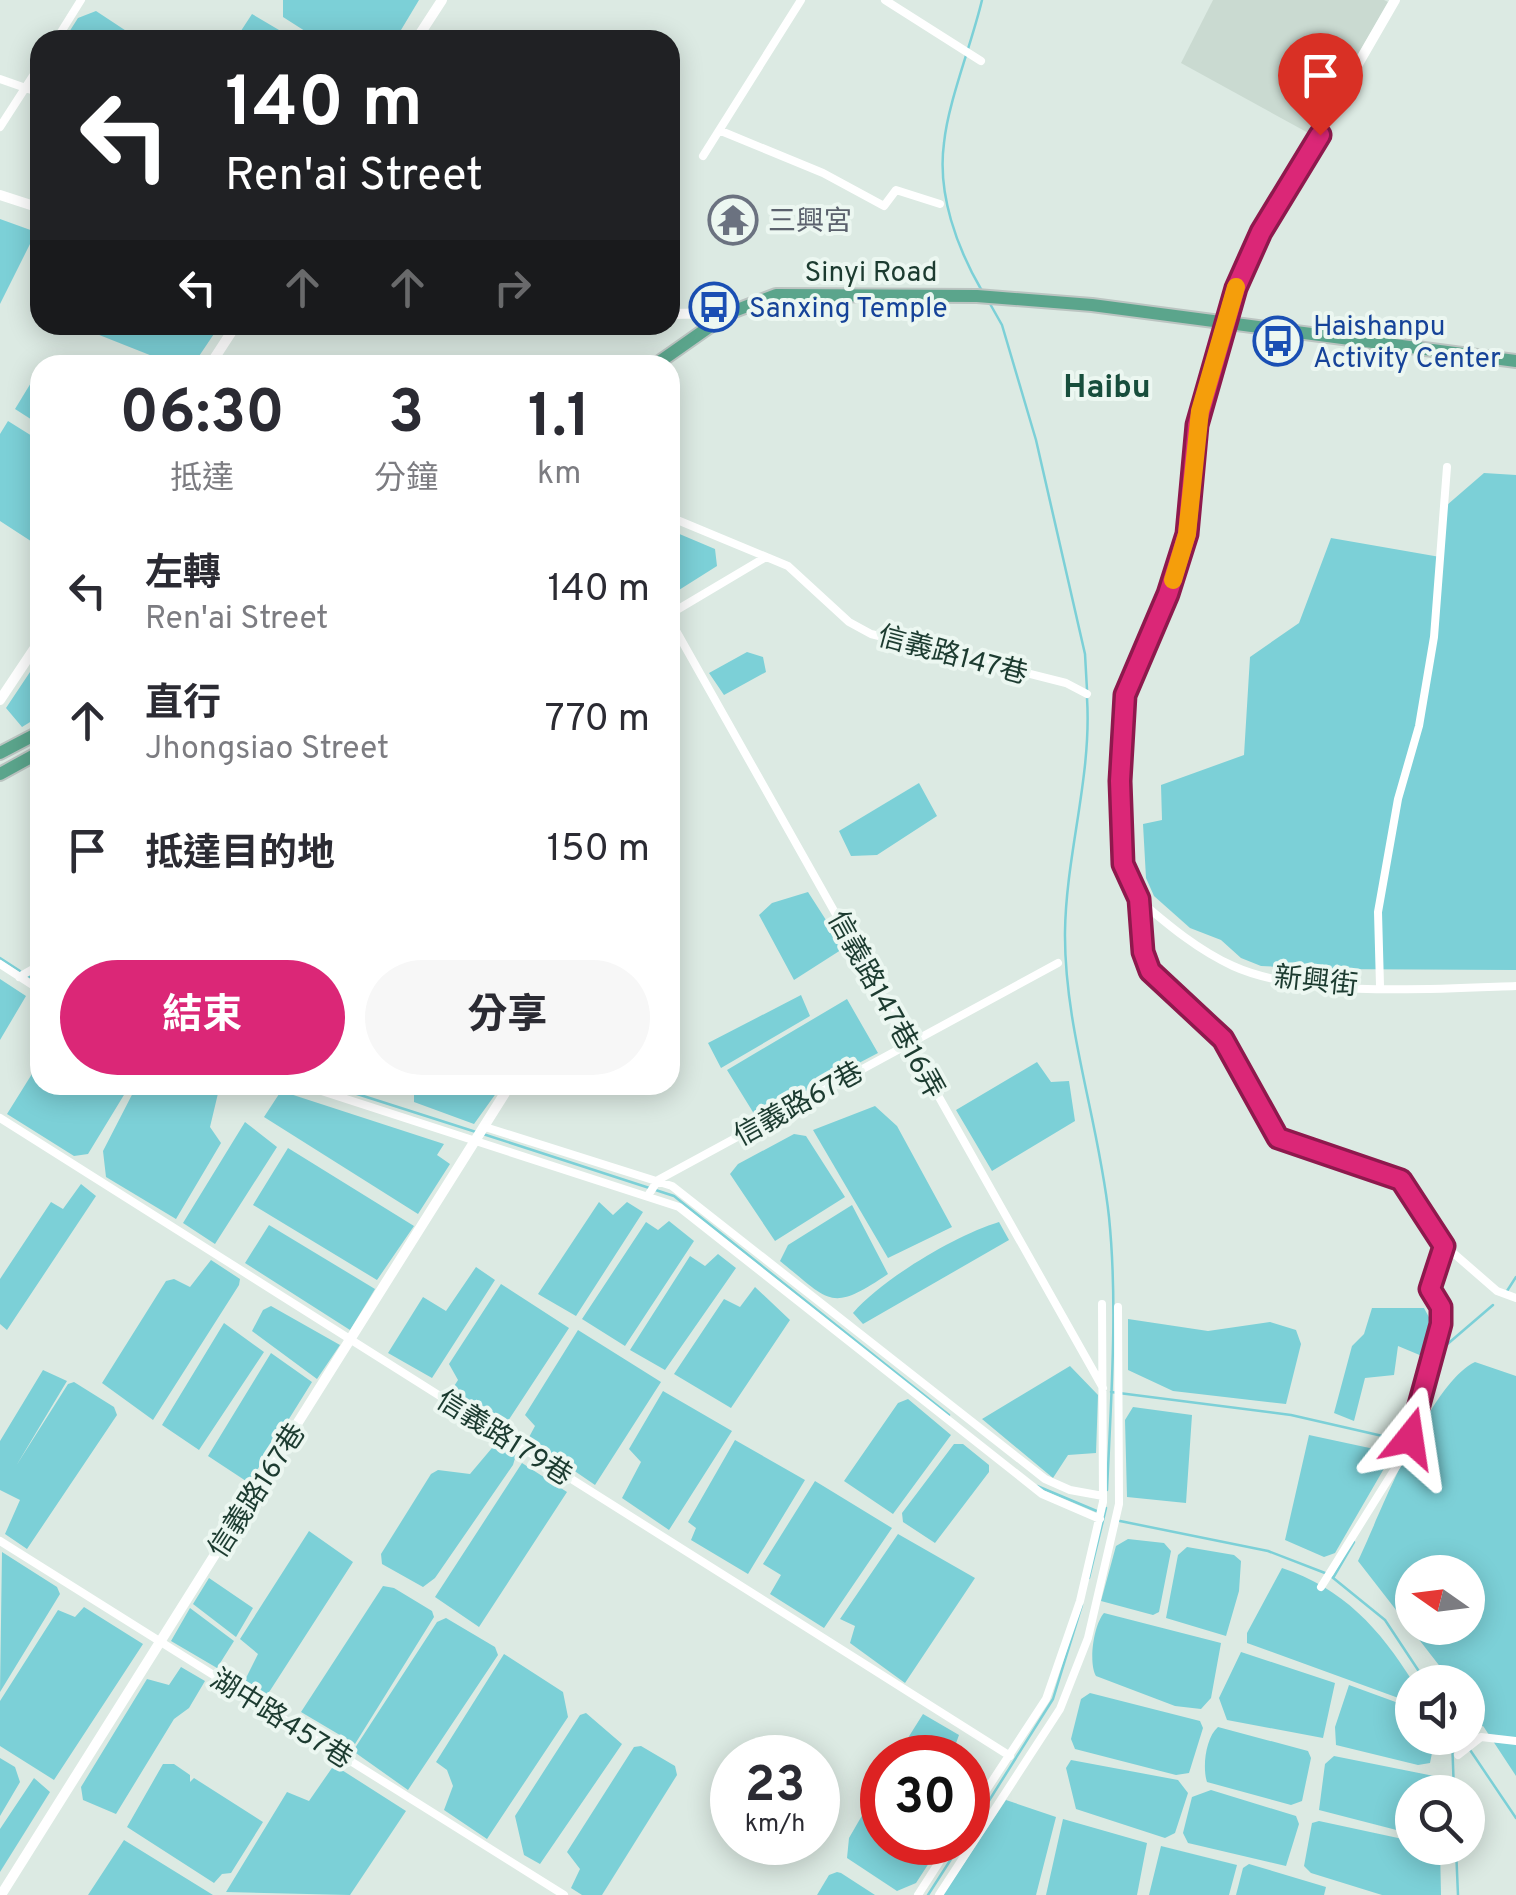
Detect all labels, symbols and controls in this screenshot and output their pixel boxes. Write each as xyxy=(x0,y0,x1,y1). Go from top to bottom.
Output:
pin xyxy=(1278,33,1363,136)
icon: arrive xyxy=(1293,48,1348,103)
text: 140 m xyxy=(225,62,423,151)
icon: left xyxy=(60,70,190,200)
text: Ren'ai Street xyxy=(225,149,483,206)
temple icon: 三興宮 xyxy=(707,194,759,246)
place label: 三興宮 xyxy=(768,205,852,241)
street label: Sinyi Road xyxy=(805,256,937,292)
icon: left xyxy=(170,260,225,315)
icon: ahead xyxy=(275,260,330,315)
icon: ahead xyxy=(380,260,435,315)
icon: right xyxy=(485,260,540,315)
bus stop icon: Sanxing Temple xyxy=(688,281,740,333)
place label: Sanxing Temple xyxy=(749,292,948,328)
place label: Haishanpu Activity Center xyxy=(1313,310,1501,378)
bus stop icon: Haishanpu Activity Center xyxy=(1252,315,1304,367)
district label: Haibu xyxy=(1063,369,1151,409)
text: 06:30 xyxy=(119,378,285,454)
text: 3 xyxy=(388,378,424,454)
text: 1.1 xyxy=(528,382,591,458)
text: km xyxy=(537,455,581,495)
text: 抵達 xyxy=(170,460,234,500)
text: 分鐘 xyxy=(374,460,438,500)
text: 左轉 xyxy=(145,551,221,600)
icon: left xyxy=(60,563,115,618)
text: 140 m xyxy=(547,566,650,615)
text: Ren'ai Street xyxy=(145,600,328,640)
street label: 信義路147巷 xyxy=(873,620,1031,694)
text: 直行 xyxy=(145,681,221,730)
icon: ahead xyxy=(60,693,115,748)
text: 770 m xyxy=(545,696,650,745)
text: Jhongsiao Street xyxy=(145,730,389,770)
icon: arrive xyxy=(60,823,115,878)
text: 150 m xyxy=(547,826,650,875)
text: 抵達目的地 xyxy=(145,831,335,880)
street label: 信義路147巷16弄 xyxy=(818,905,951,1105)
button: 結束 xyxy=(60,960,345,1075)
button: 分享 xyxy=(365,960,650,1075)
street label: 新興街 xyxy=(1272,961,1359,1005)
street label: 信義路67巷 xyxy=(728,1055,871,1156)
street label: 信義路179巷 xyxy=(429,1384,578,1496)
position arrow xyxy=(1358,1386,1462,1490)
street label: 信義路167巷 xyxy=(202,1418,315,1566)
north arrow xyxy=(1395,1555,1485,1645)
map controls xyxy=(1395,1555,1485,1865)
street label: 湖中路457巷 xyxy=(203,1663,358,1779)
button: sound xyxy=(1395,1665,1485,1755)
speed limit sign: 30 xyxy=(860,1735,990,1865)
text: 23 xyxy=(745,1756,805,1819)
button: search xyxy=(1395,1775,1485,1865)
text: km/h xyxy=(745,1809,805,1841)

